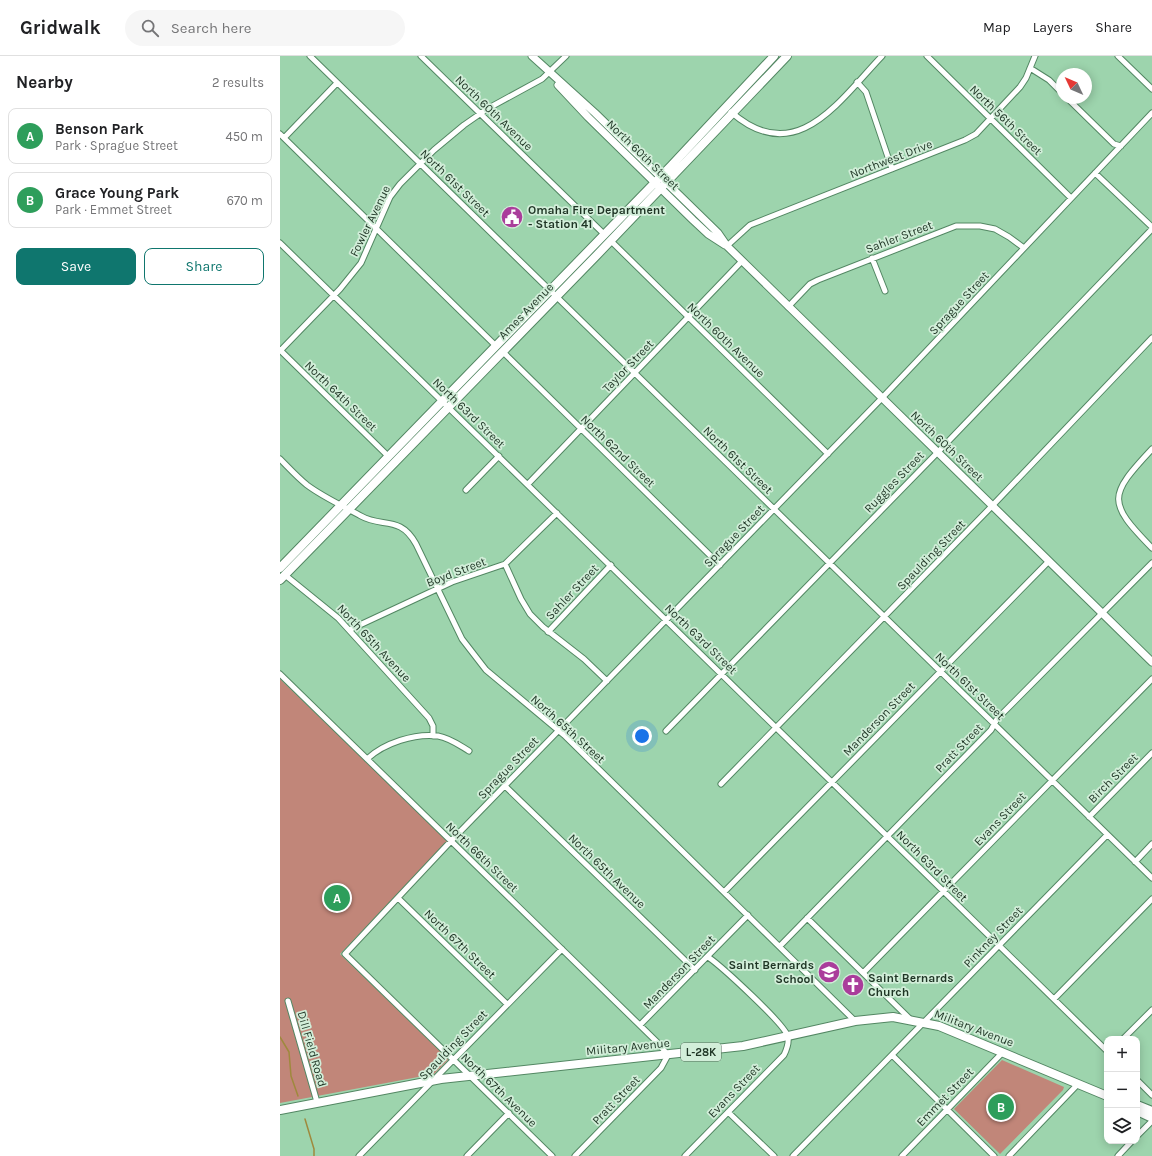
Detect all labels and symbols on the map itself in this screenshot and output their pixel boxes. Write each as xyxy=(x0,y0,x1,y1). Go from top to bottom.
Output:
north arrow xyxy=(1056,68,1092,104)
street label: North 60th Avenue xyxy=(453,73,535,153)
street label: North 56th Street xyxy=(967,82,1045,158)
street label: North 60th Street xyxy=(604,117,682,193)
street label: Northwest Drive xyxy=(848,137,934,181)
street label: North 61st Street xyxy=(417,146,493,220)
street label: Fowler Avenue xyxy=(347,183,393,259)
place label: Omaha Fire Department - Station 41 xyxy=(528,203,665,231)
public building icon: Omaha Fire Department - Station 41 xyxy=(499,204,525,230)
street label: Sahler Street xyxy=(863,218,935,256)
street label: Sprague Street xyxy=(926,268,992,337)
street label: Ames Avenue xyxy=(496,280,556,342)
street label: North 60th Avenue xyxy=(685,300,767,380)
street label: Taylor Street xyxy=(600,337,657,395)
street label: North 64th Street xyxy=(302,358,380,434)
street label: North 63rd Street xyxy=(430,375,508,451)
street label: North 60th Street xyxy=(908,408,986,484)
street label: North 62nd Street xyxy=(578,412,658,490)
street label: North 61st Street xyxy=(700,423,776,497)
street label: Ruggles Street xyxy=(861,448,927,516)
street label: Sprague Street xyxy=(701,502,768,570)
street label: Spaulding Street xyxy=(894,517,968,593)
street label: Boyd Street xyxy=(424,554,488,590)
street label: Sahler Street xyxy=(543,561,602,623)
street label: North 65th Avenue xyxy=(334,601,414,685)
street label: North 63rd Street xyxy=(662,601,740,677)
street label: North 61st Street xyxy=(932,649,1008,723)
street label: Manderson Street xyxy=(840,679,918,759)
street label: North 65th Street xyxy=(528,692,608,766)
street label: Pratt Street xyxy=(932,720,986,775)
your location xyxy=(632,726,652,746)
street label: Sprague Street xyxy=(475,734,542,802)
street label: Birch Street xyxy=(1085,750,1141,806)
street label: Evans Street xyxy=(971,789,1029,849)
street label: North 66th Street xyxy=(443,819,521,895)
street label: North 63rd Street xyxy=(893,827,971,905)
street label: North 65th Avenue xyxy=(566,831,648,911)
pin: A xyxy=(324,883,350,913)
street label: Pinkney Street xyxy=(961,903,1026,970)
street label: North 67th Street xyxy=(421,906,499,982)
street label: Manderson Street xyxy=(640,932,718,1012)
place label: Saint Bernards School xyxy=(728,958,814,986)
school or university icon: Saint Bernards School xyxy=(816,959,842,985)
place label: Saint Bernards Church xyxy=(868,971,954,999)
church icon: Saint Bernards Church xyxy=(840,972,866,998)
street label: Military Avenue xyxy=(932,1006,1016,1050)
street label: Spaulding Street xyxy=(416,1007,490,1083)
street label: Dill Field Road xyxy=(295,1010,329,1088)
street label: Military Avenue xyxy=(585,1036,671,1058)
road number: L-28K xyxy=(681,1043,721,1061)
street label: North 67th Avenue xyxy=(458,1050,540,1130)
street label: Evans Street xyxy=(705,1061,763,1121)
street label: Emmet Street xyxy=(914,1065,977,1129)
street label: Pratt Street xyxy=(589,1072,643,1127)
pin: B xyxy=(988,1092,1014,1122)

